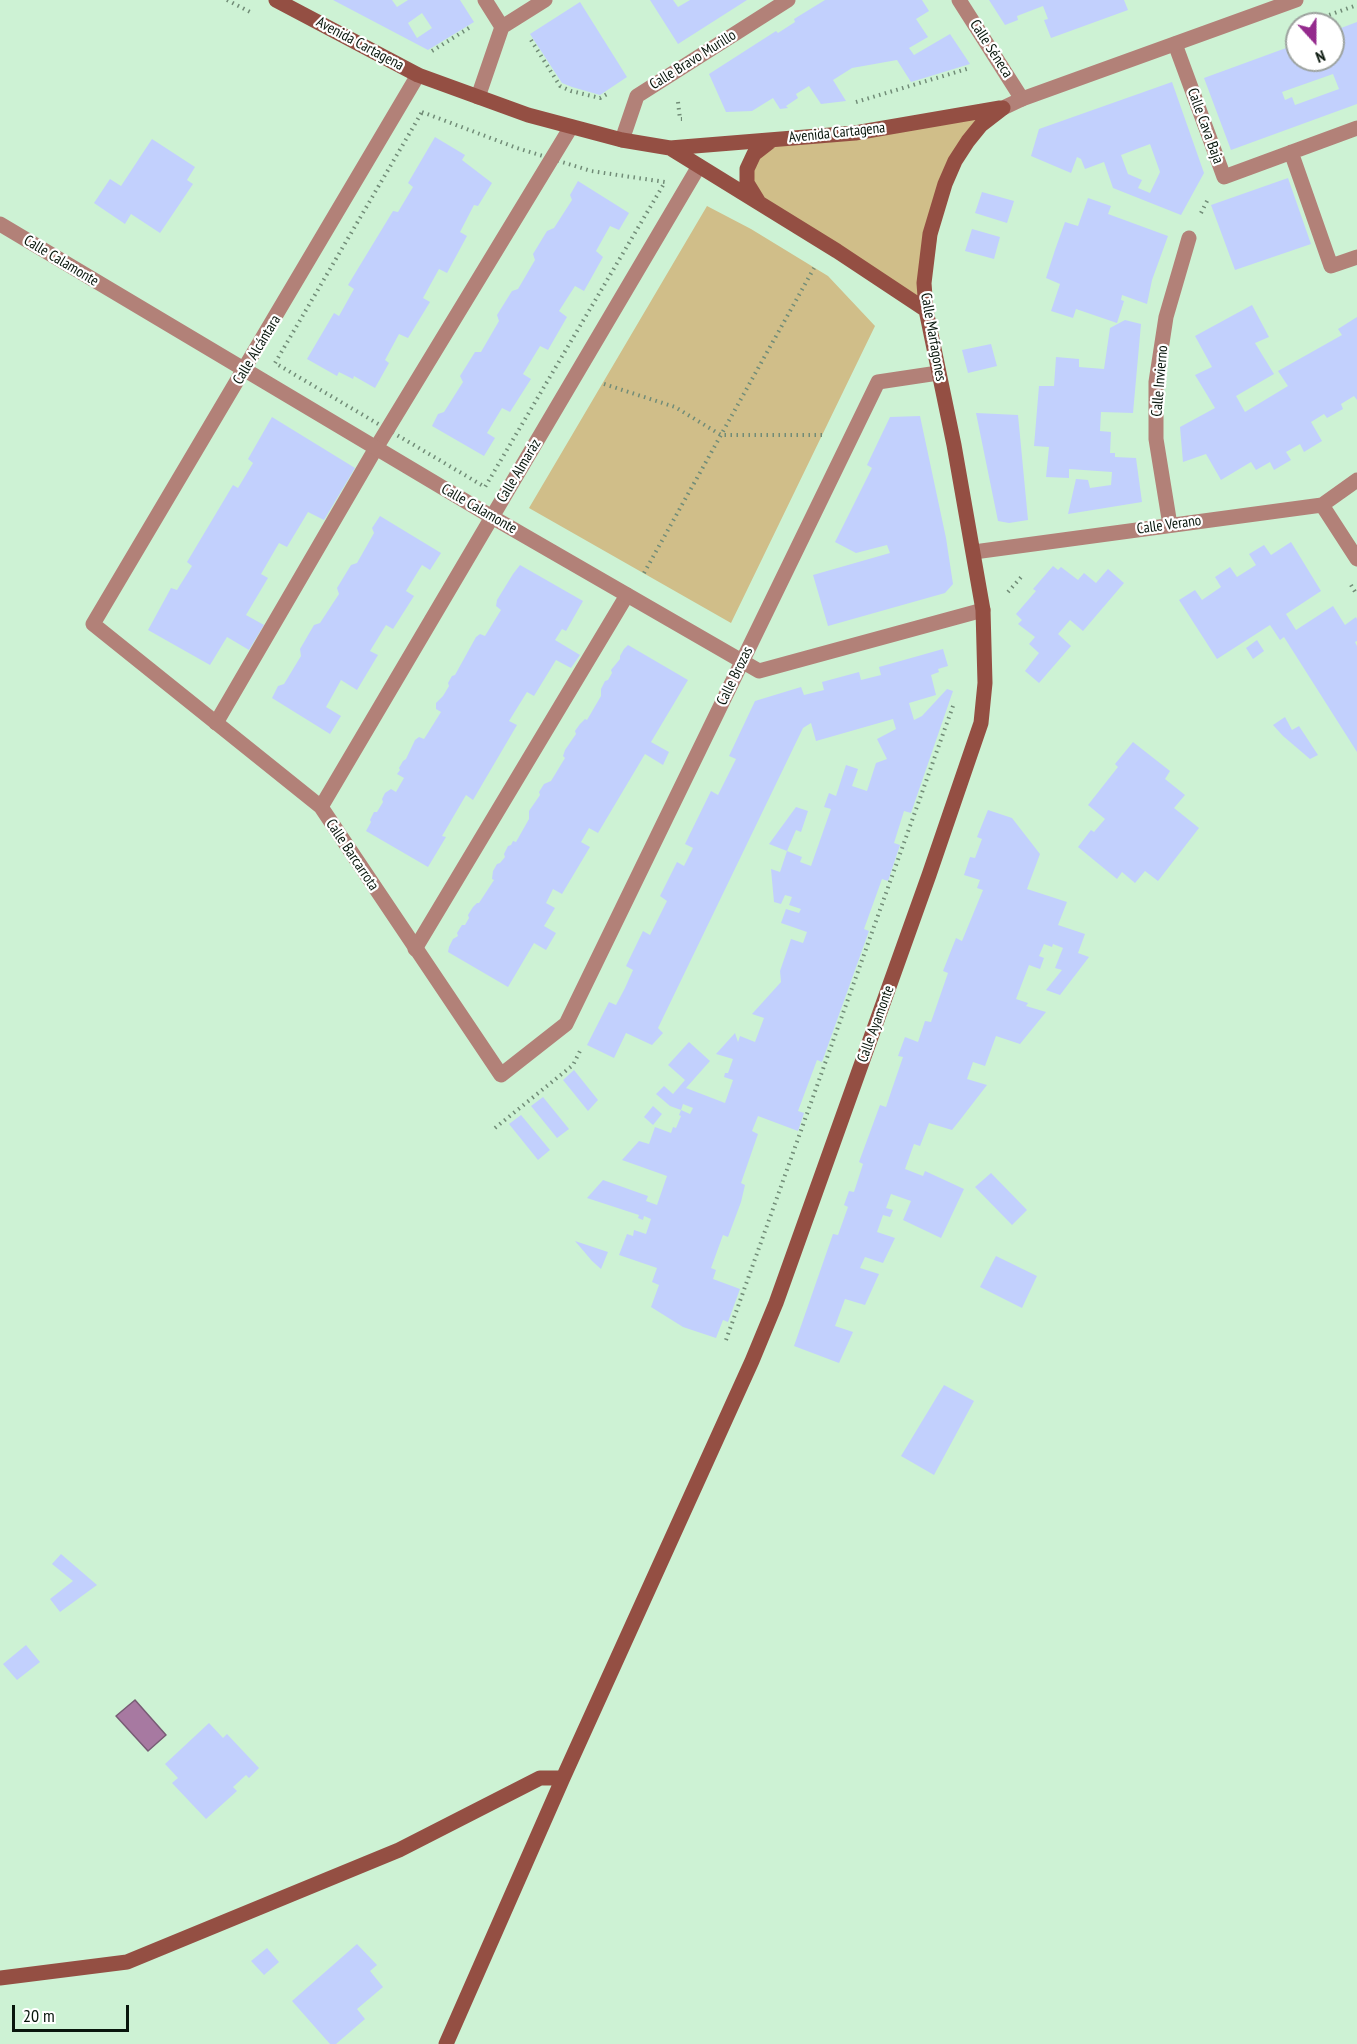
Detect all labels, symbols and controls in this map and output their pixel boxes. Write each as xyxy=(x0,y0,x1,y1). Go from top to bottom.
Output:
north arrow xyxy=(1285,12,1345,72)
street label: Avenida Cartagena xyxy=(313,13,407,75)
street label: Calle Séneca xyxy=(966,17,1016,81)
street label: Calle Bravo Murillo xyxy=(646,26,740,94)
text: N xyxy=(1313,46,1328,68)
street label: Calle Cava Baja xyxy=(1183,86,1227,166)
street label: Avenida Cartagena xyxy=(788,119,886,147)
street label: Calle Calamonte xyxy=(20,232,102,290)
street label: Calle Marfagones xyxy=(916,291,950,383)
street label: Calle Alcántara xyxy=(229,312,285,388)
street label: Calle Invierno xyxy=(1148,345,1172,417)
street label: Calle Almaráz xyxy=(493,436,545,506)
street label: Calle Calamonte xyxy=(438,480,520,538)
street label: Calle Verano xyxy=(1136,512,1202,538)
street label: Calle Brozas xyxy=(713,644,757,708)
street label: Calle Barcarrota xyxy=(322,816,382,894)
street label: Calle Ayamonte xyxy=(854,983,898,1065)
scale bar xyxy=(15,1993,132,2031)
text: 20 m xyxy=(23,2004,55,2027)

